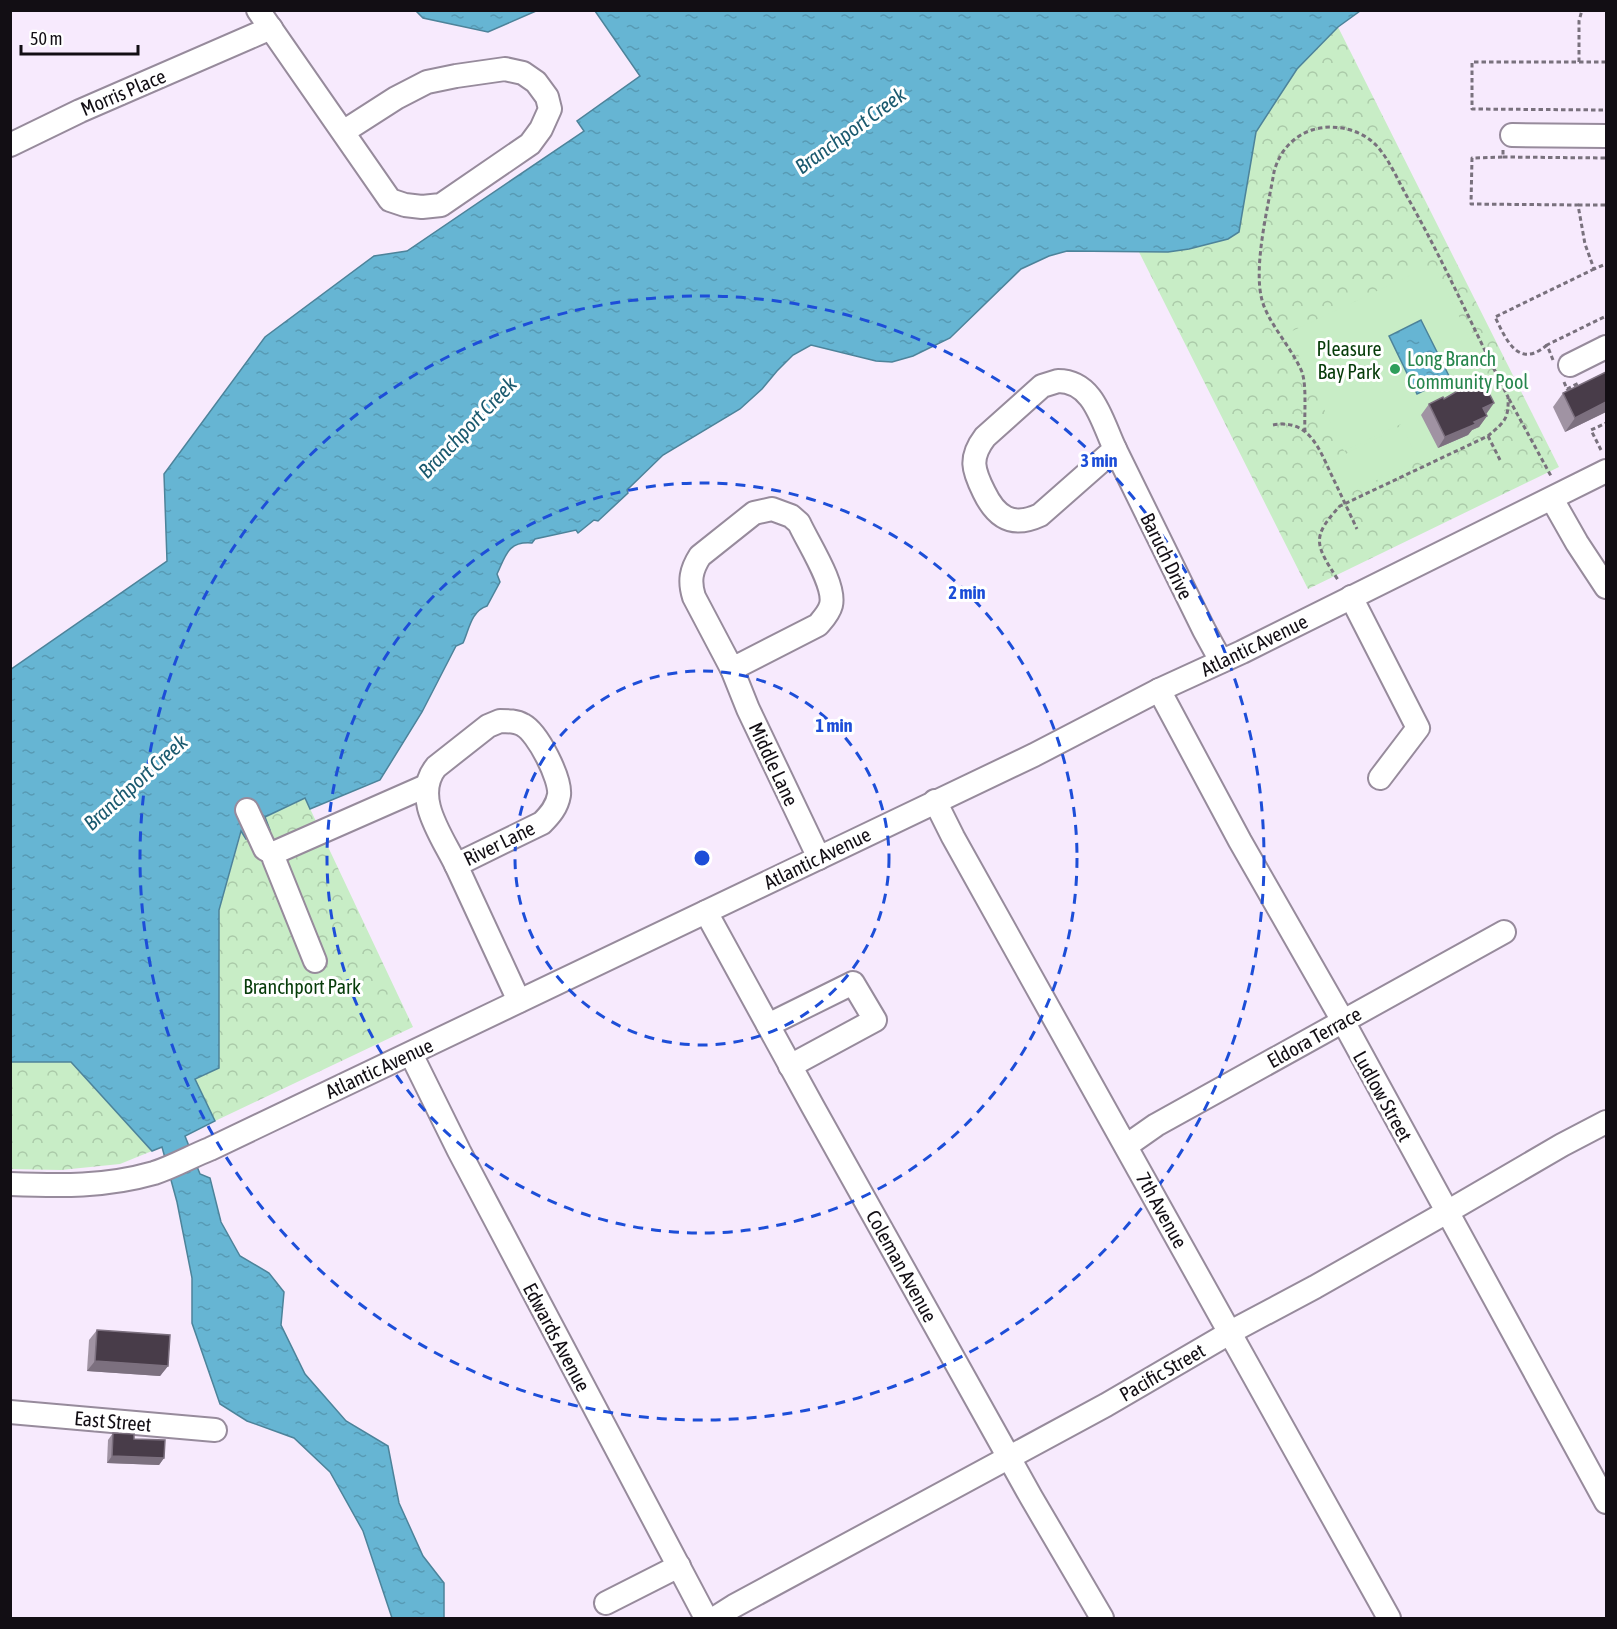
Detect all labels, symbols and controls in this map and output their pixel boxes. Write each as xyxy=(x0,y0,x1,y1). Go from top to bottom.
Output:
scale bar xyxy=(21,18,138,56)
text: 50 m xyxy=(30,28,62,49)
street label: Morris Place xyxy=(77,64,169,120)
water label: Branchport Creek xyxy=(790,81,911,178)
park label: Pleasure Bay Park xyxy=(1317,337,1381,383)
place label: Long Branch Community Pool xyxy=(1407,347,1529,393)
marker: Long Branch Community Pool xyxy=(1388,362,1402,376)
water label: Branchport Creek xyxy=(413,371,522,482)
text: 3 min xyxy=(1081,450,1118,471)
street label: Baruch Drive xyxy=(1136,509,1198,603)
text: 2 min xyxy=(949,582,986,603)
street label: Atlantic Avenue xyxy=(1197,609,1311,681)
text: 1 min xyxy=(816,715,853,736)
street label: Middle Lane xyxy=(745,718,803,810)
water label: Branchport Creek xyxy=(78,729,192,835)
street label: River Lane xyxy=(460,816,538,870)
street label: Atlantic Avenue xyxy=(760,822,874,894)
centre of rings xyxy=(692,848,712,868)
park label: Branchport Park xyxy=(243,975,361,998)
street label: Eldora Terrace xyxy=(1263,1002,1365,1072)
street label: Atlantic Avenue xyxy=(322,1033,436,1103)
street label: Ludlow Street xyxy=(1349,1047,1417,1145)
street label: 7th Avenue xyxy=(1132,1168,1192,1252)
street label: Coleman Avenue xyxy=(862,1206,942,1326)
street label: Edwards Avenue xyxy=(519,1279,595,1395)
street label: Pacific Street xyxy=(1115,1338,1209,1406)
street label: East Street xyxy=(74,1406,153,1436)

